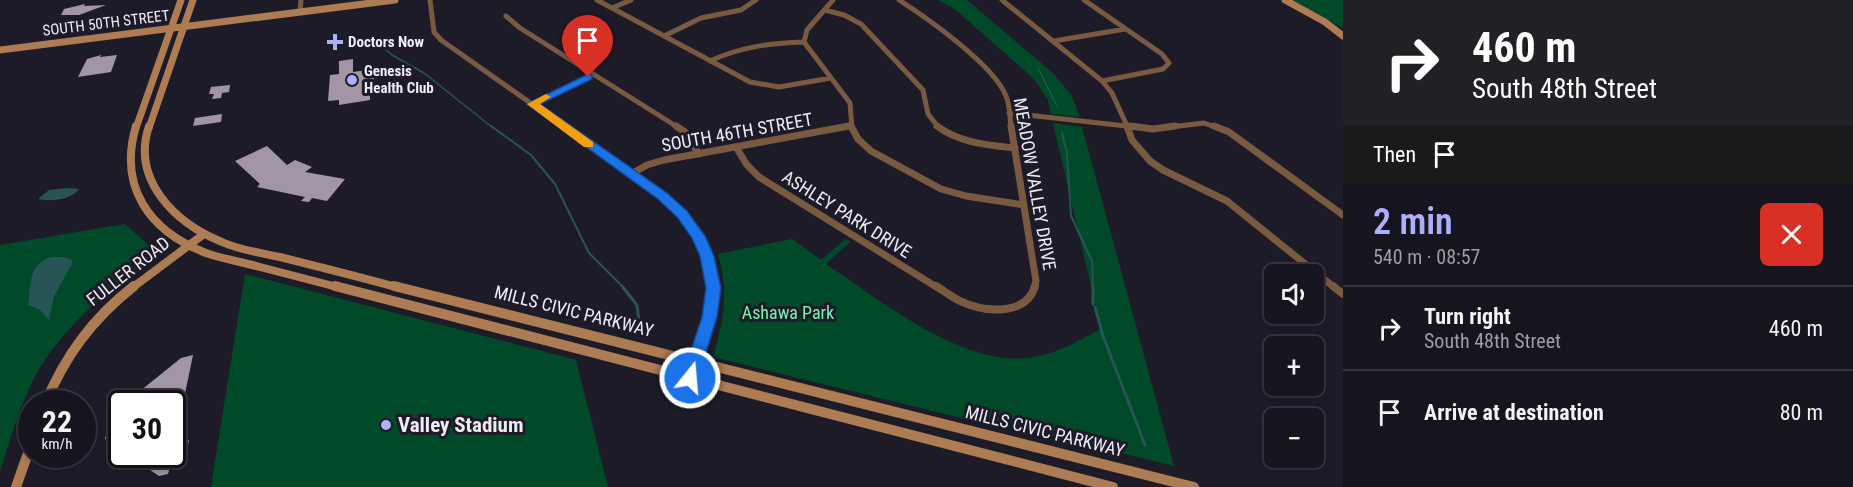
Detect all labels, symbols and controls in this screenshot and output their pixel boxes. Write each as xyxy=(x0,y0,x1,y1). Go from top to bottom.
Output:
street label: SOUTH 50TH STREET xyxy=(42,6,171,40)
pin xyxy=(562,15,613,77)
text: 460 m xyxy=(1472,23,1577,72)
icon: arrive xyxy=(571,24,604,57)
icon: right xyxy=(1373,24,1451,102)
marker: Doctors Now xyxy=(326,33,344,51)
place label: Doctors Now xyxy=(348,33,425,51)
place label: Genesis Health Club xyxy=(364,62,434,97)
marker: Genesis Health Club xyxy=(345,73,359,87)
text: South 48th Street xyxy=(1472,73,1657,105)
street label: MEADOW VALLEY DRIVE xyxy=(1009,96,1061,272)
street label: SOUTH 46TH STREET xyxy=(660,108,814,156)
icon: arrive xyxy=(1428,138,1461,171)
text: Then xyxy=(1373,142,1416,167)
street label: ASHLEY PARK DRIVE xyxy=(779,166,915,262)
text: 2 min xyxy=(1373,201,1453,243)
button: close xyxy=(1760,203,1823,266)
street label: FULLER ROAD xyxy=(82,232,174,310)
text: 540 m · 08:57 xyxy=(1373,245,1480,269)
map controls xyxy=(1264,264,1324,468)
button: sound xyxy=(1264,264,1324,324)
street label: MILLS CIVIC PARKWAY xyxy=(492,281,656,341)
park label: Ashawa Park xyxy=(742,302,834,323)
text: Turn right xyxy=(1424,304,1511,329)
icon: right xyxy=(1373,312,1406,345)
text: 460 m xyxy=(1769,316,1823,341)
text: South 48th Street xyxy=(1424,329,1561,353)
button: + xyxy=(1264,336,1324,396)
position arrow xyxy=(658,346,722,410)
speed limit sign: 30 xyxy=(108,390,186,468)
icon: arrive xyxy=(1373,396,1406,429)
text: Arrive at destination xyxy=(1424,400,1604,425)
text: 80 m xyxy=(1780,400,1823,425)
street label: MILLS CIVIC PARKWAY xyxy=(963,401,1127,461)
text: 22 xyxy=(42,404,72,439)
button: − xyxy=(1264,408,1324,468)
place label: Valley Stadium xyxy=(398,413,524,437)
marker: Valley Stadium xyxy=(379,418,393,432)
text: km/h xyxy=(42,435,72,453)

